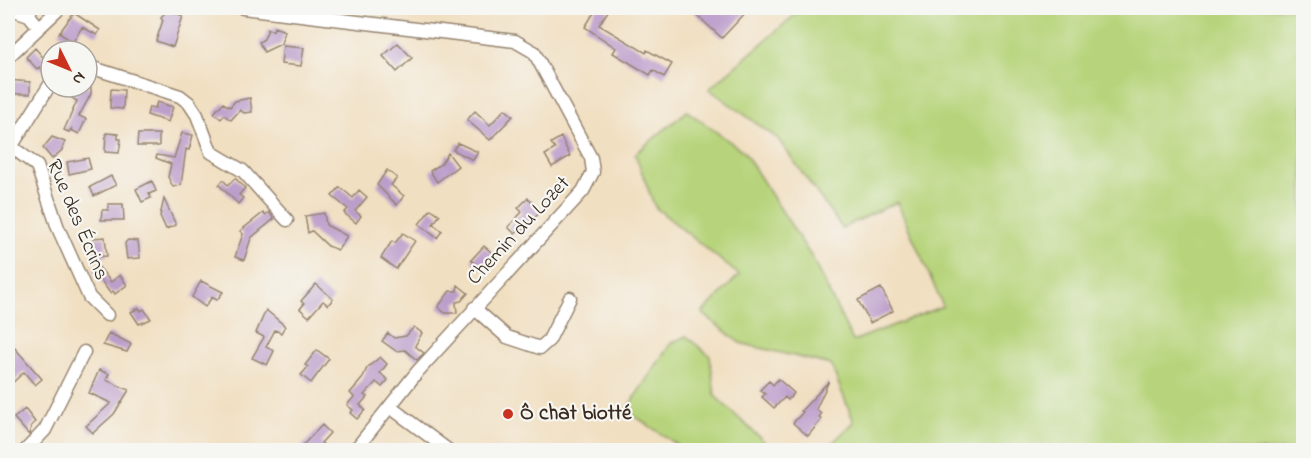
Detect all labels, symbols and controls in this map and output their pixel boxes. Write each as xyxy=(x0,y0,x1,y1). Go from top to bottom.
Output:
north arrow xyxy=(39,39,99,99)
text: N xyxy=(66,66,91,90)
street label: Rue des Écrins xyxy=(38,155,116,285)
street label: Chemin du Lozet xyxy=(460,170,578,292)
place label: Ô chat biotté xyxy=(520,399,632,429)
marker: Ô chat biotté xyxy=(501,407,515,421)

